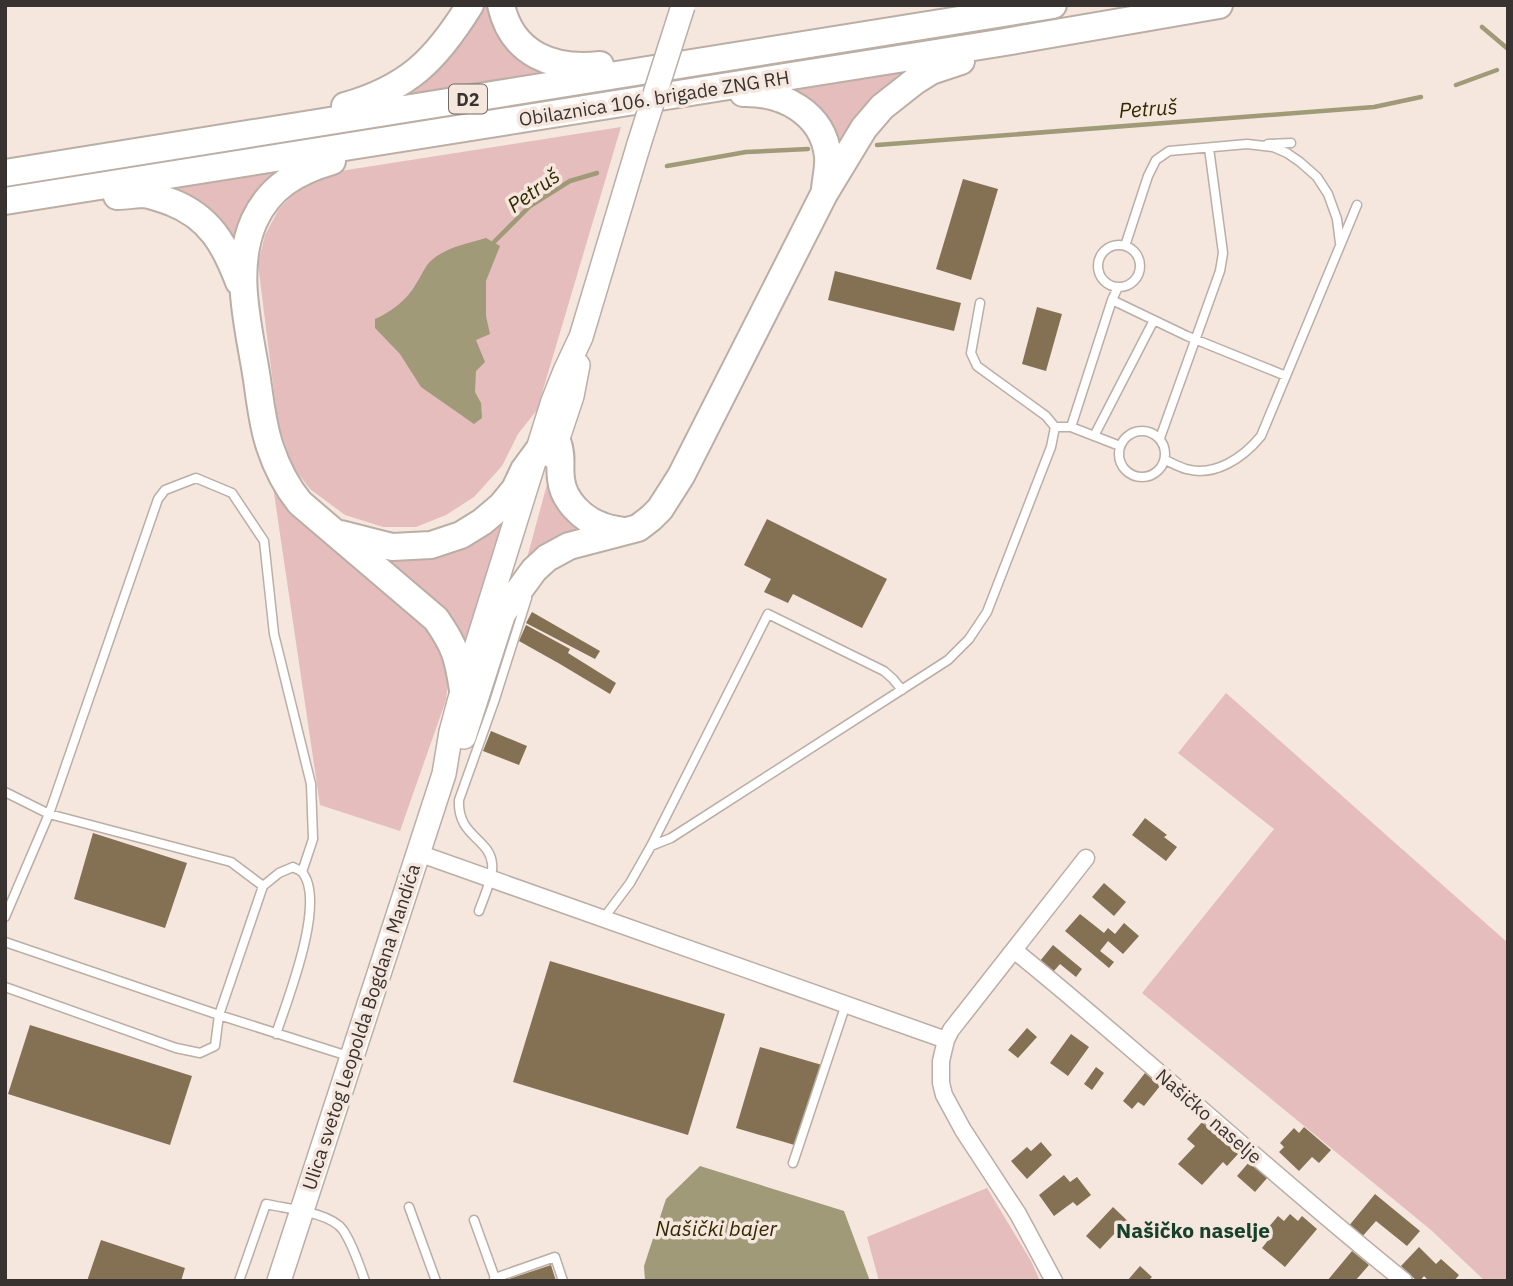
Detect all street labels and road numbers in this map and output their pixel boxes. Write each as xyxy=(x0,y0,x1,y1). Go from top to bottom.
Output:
street label: Obilaznica 106. brigade ZNG RH xyxy=(517,65,791,131)
road number: D2 xyxy=(449,84,487,114)
street label: Ulica svetog Leopolda Bogdana Mandića xyxy=(297,861,425,1193)
street label: Našičko naselje xyxy=(1151,1063,1267,1169)

